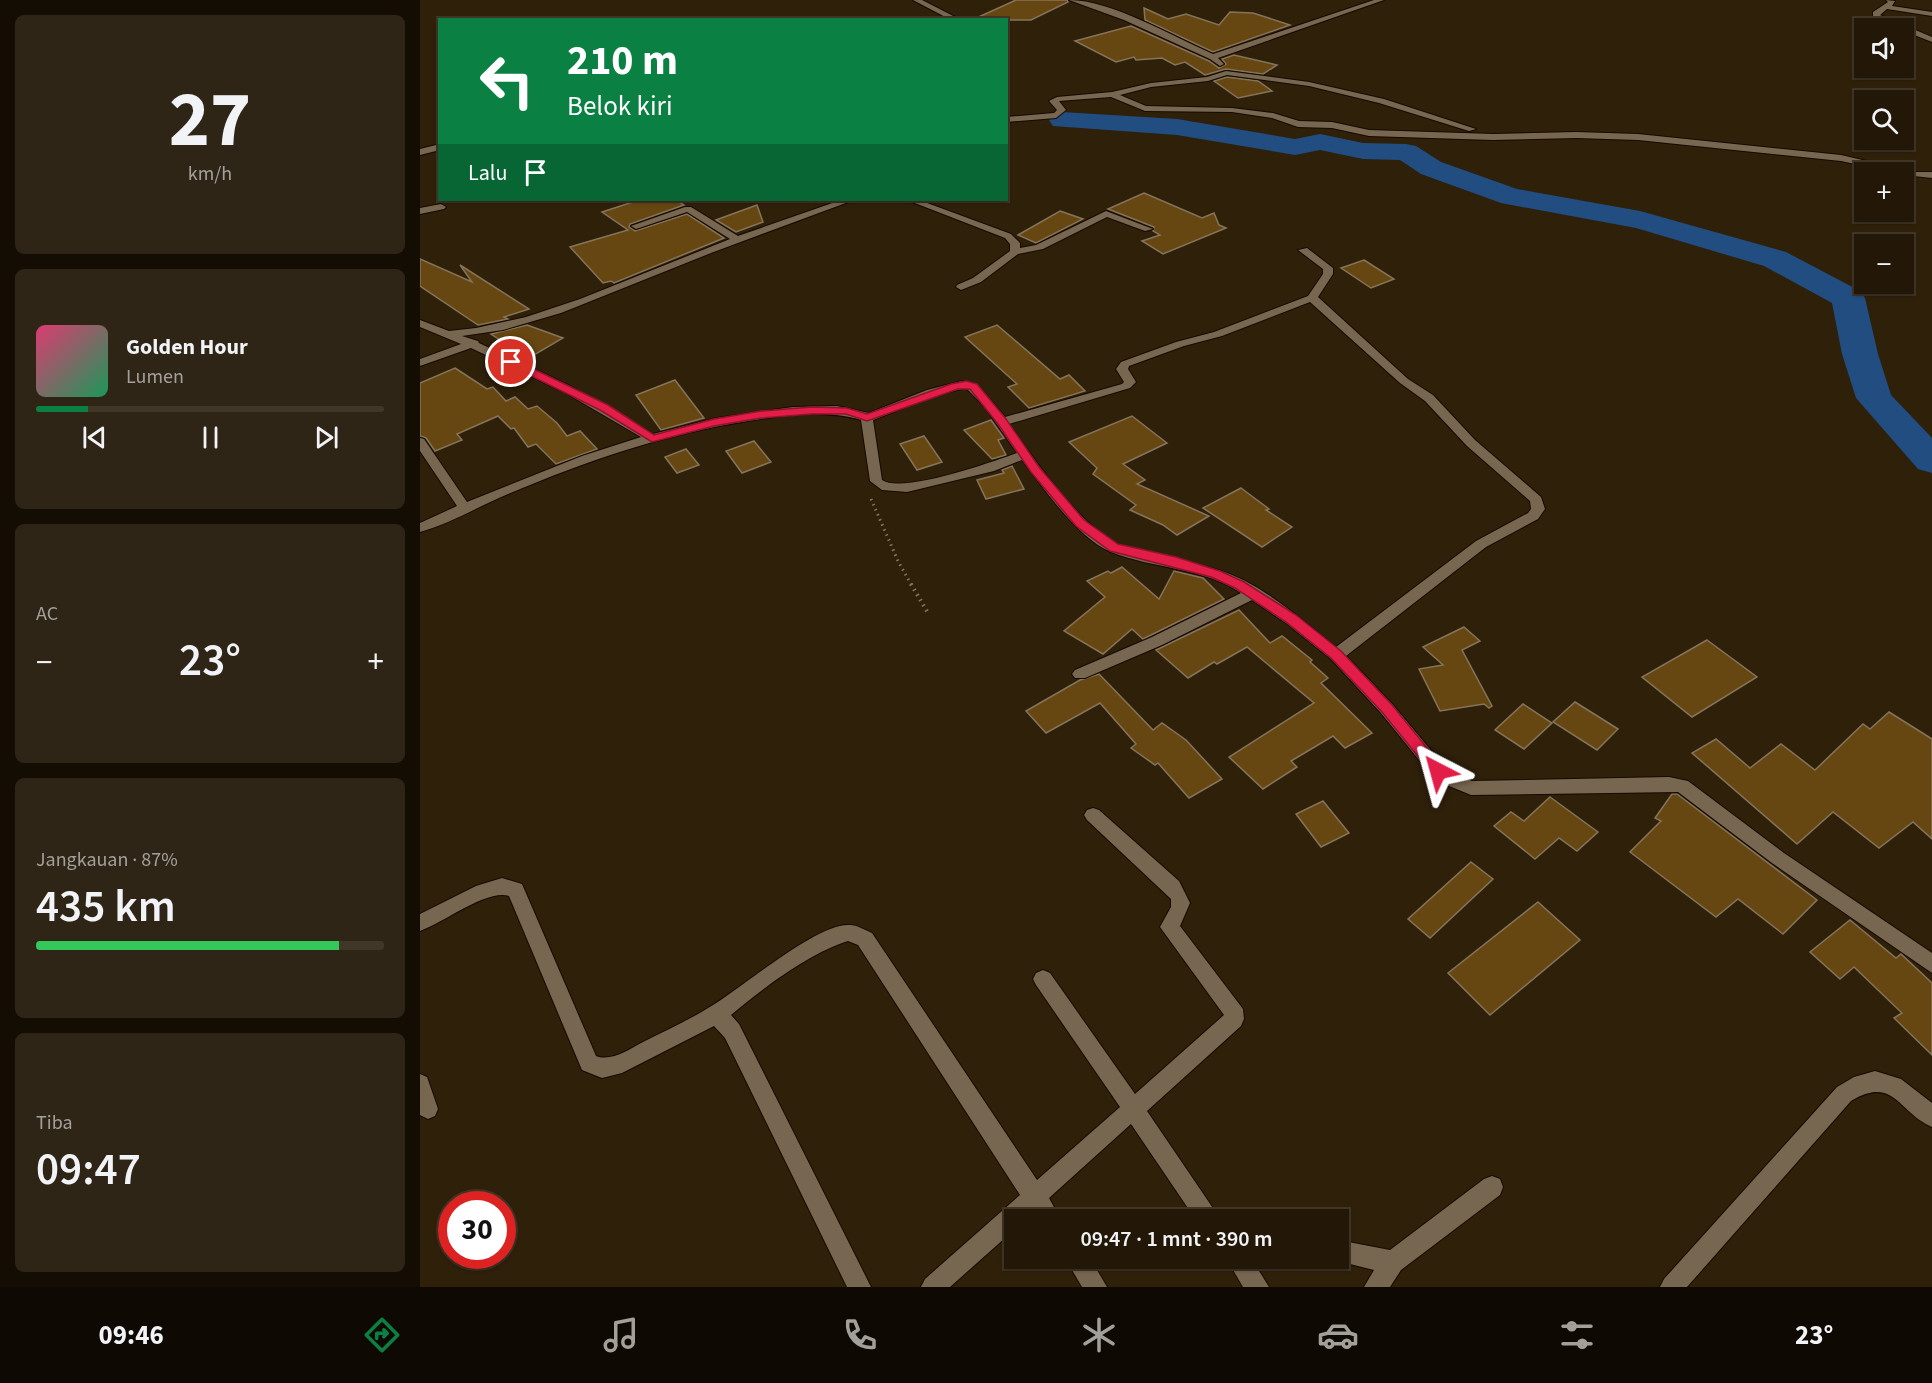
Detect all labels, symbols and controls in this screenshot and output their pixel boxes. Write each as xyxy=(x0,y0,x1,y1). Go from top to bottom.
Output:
map controls xyxy=(1854,18,1914,294)
button: sound xyxy=(1854,18,1914,78)
text: 210 m xyxy=(567,31,678,91)
icon: left xyxy=(468,42,546,120)
text: 27 xyxy=(169,65,251,176)
text: Belok kiri xyxy=(567,87,673,126)
button: search xyxy=(1854,90,1914,150)
icon: arrive xyxy=(519,156,552,189)
text: Lalu xyxy=(468,157,507,189)
text: km/h xyxy=(188,160,232,188)
button: + xyxy=(1854,162,1914,222)
button: − xyxy=(1854,234,1914,294)
text: Golden Hour xyxy=(126,331,248,363)
pin xyxy=(485,336,536,387)
icon: arrive xyxy=(494,345,527,378)
text: Lumen xyxy=(126,363,184,391)
icon: previous xyxy=(78,421,111,454)
icon: pause xyxy=(194,421,227,454)
icon: next xyxy=(310,421,343,454)
text: AC xyxy=(36,600,58,628)
text: 23° xyxy=(179,629,241,693)
text: − xyxy=(36,639,52,686)
text: + xyxy=(368,639,384,686)
position arrow xyxy=(1406,739,1470,803)
text: Jangkauan · 87% xyxy=(36,846,178,874)
text: 435 km xyxy=(36,875,176,939)
text: Tiba xyxy=(36,1109,73,1137)
text: 09:47 xyxy=(36,1138,141,1202)
speed limit sign: 30 xyxy=(438,1191,516,1269)
text: 09:47 · 1 mnt · 390 m xyxy=(1080,1223,1273,1255)
icon: directions xyxy=(361,1314,403,1356)
icon: music xyxy=(600,1314,642,1356)
icon: phone xyxy=(839,1314,881,1356)
icon: climate xyxy=(1078,1314,1120,1356)
icon: car xyxy=(1317,1314,1359,1356)
icon: filters xyxy=(1556,1314,1598,1356)
text: 09:46 xyxy=(99,1316,164,1355)
text: 23° xyxy=(1795,1316,1833,1355)

